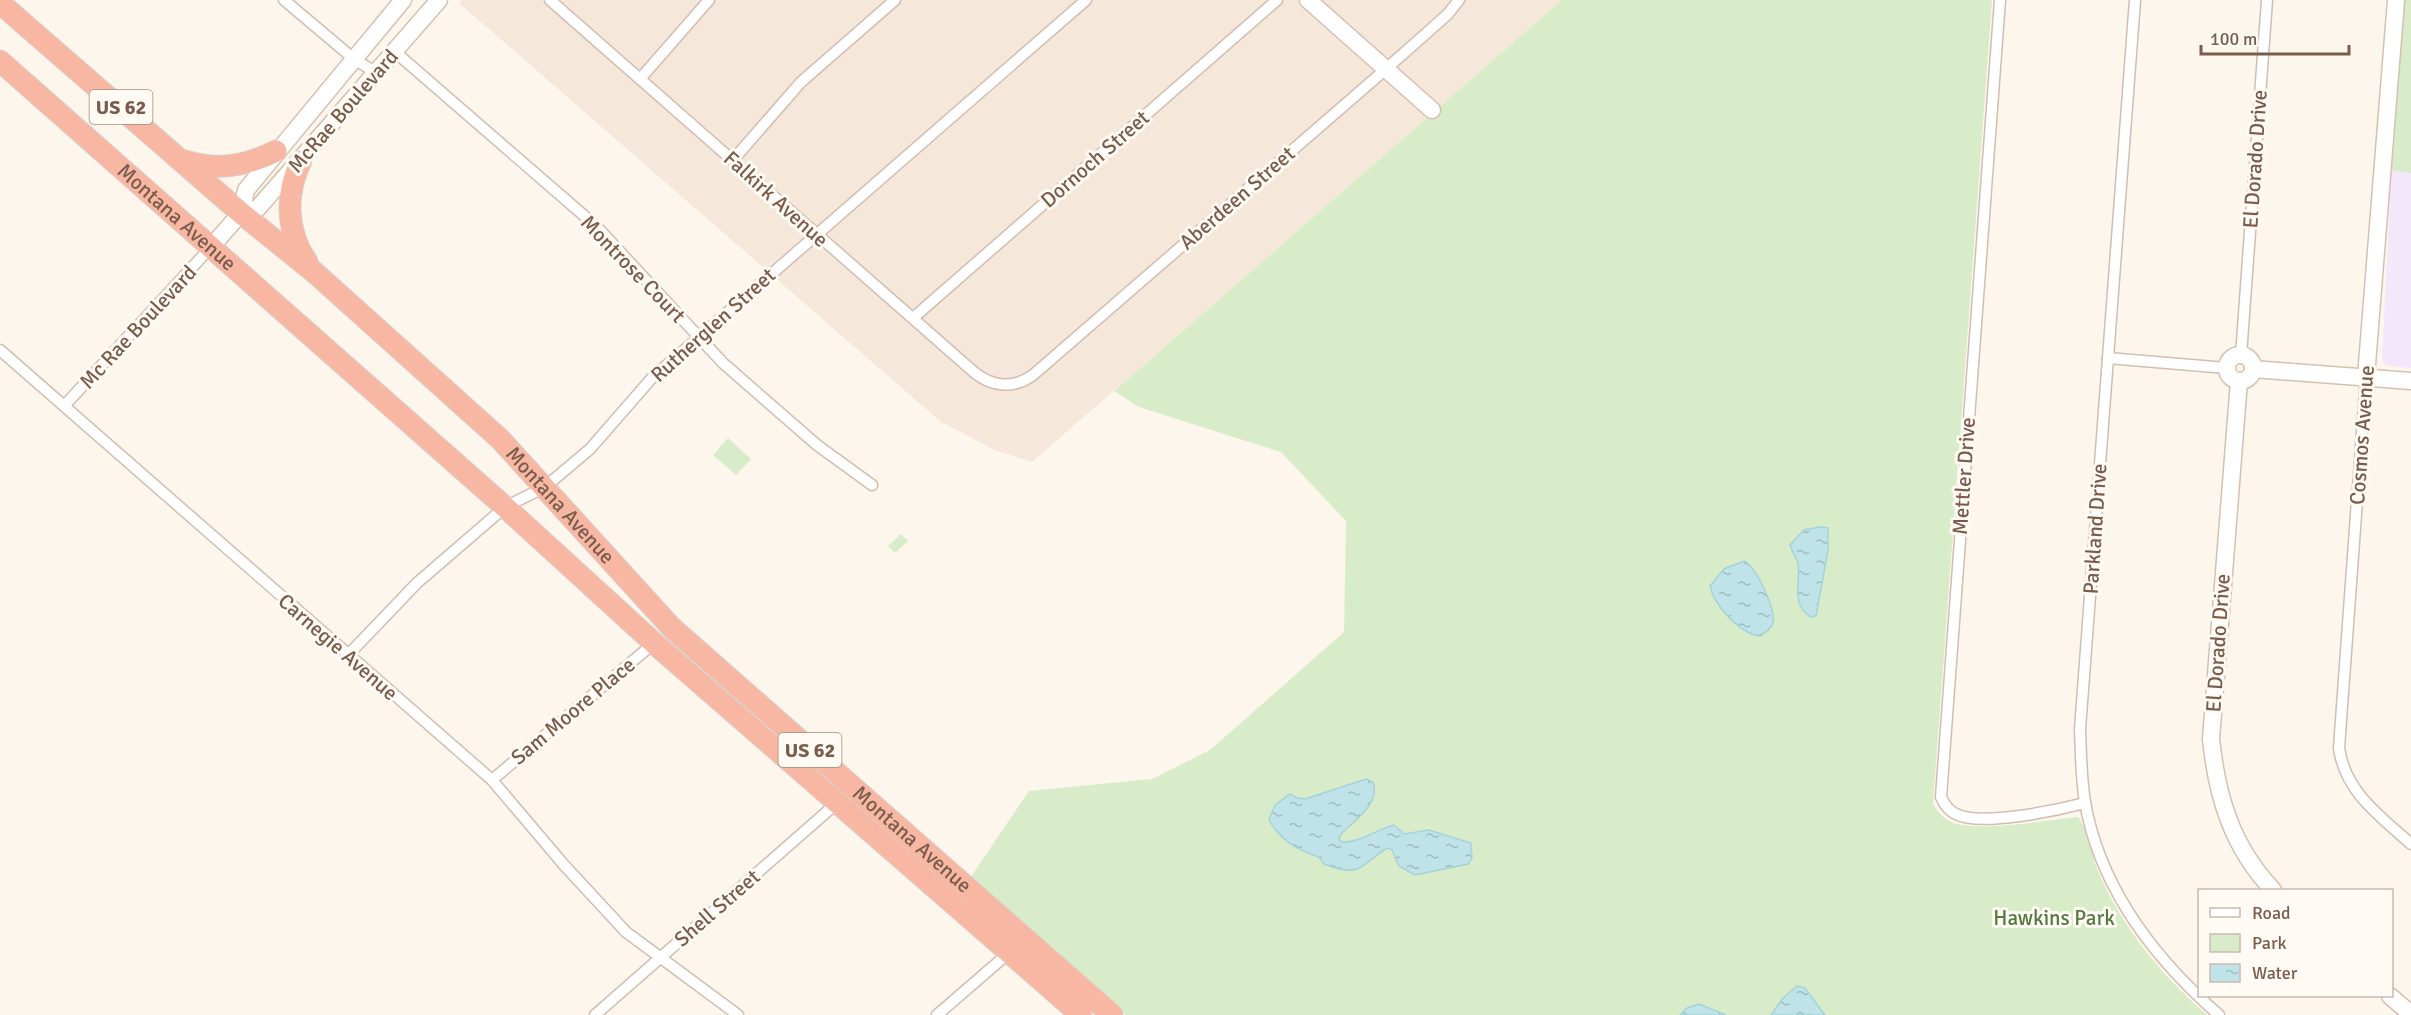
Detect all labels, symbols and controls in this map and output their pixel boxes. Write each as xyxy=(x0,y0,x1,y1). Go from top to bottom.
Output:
scale bar xyxy=(2201,18,2350,56)
text: 100 m xyxy=(2210,28,2257,50)
street label: McRae Boulevard xyxy=(282,44,404,178)
street label: El Dorado Drive xyxy=(2237,89,2273,229)
road number: US 62 xyxy=(90,90,152,124)
street label: Dornoch Street xyxy=(1035,105,1155,213)
street label: Aberdeen Street xyxy=(1174,141,1300,255)
street label: Falkirk Avenue xyxy=(718,145,834,253)
street label: Montana Avenue xyxy=(112,158,242,277)
street label: Montrose Court xyxy=(575,210,691,328)
street label: Mc Rae Boulevard xyxy=(74,260,202,394)
street label: Rutherglen Street xyxy=(645,262,781,388)
street label: Cosmos Avenue xyxy=(2344,364,2380,506)
street label: Mettler Drive xyxy=(1947,416,1981,536)
street label: Montana Avenue xyxy=(500,441,620,569)
street label: Parkland Drive xyxy=(2077,463,2113,595)
street label: El Dorado Drive xyxy=(2200,573,2236,713)
street label: Carnegie Avenue xyxy=(273,588,403,706)
street label: Sam Moore Place xyxy=(506,652,640,770)
road number: US 62 xyxy=(778,733,842,767)
street label: Montana Avenue xyxy=(847,780,977,899)
street label: Shell Street xyxy=(669,864,765,952)
legend xyxy=(2198,889,2393,997)
text: Road xyxy=(2252,902,2291,924)
park label: Hawkins Park xyxy=(1993,905,2115,931)
text: Park xyxy=(2252,932,2287,954)
text: Water xyxy=(2252,962,2298,984)

